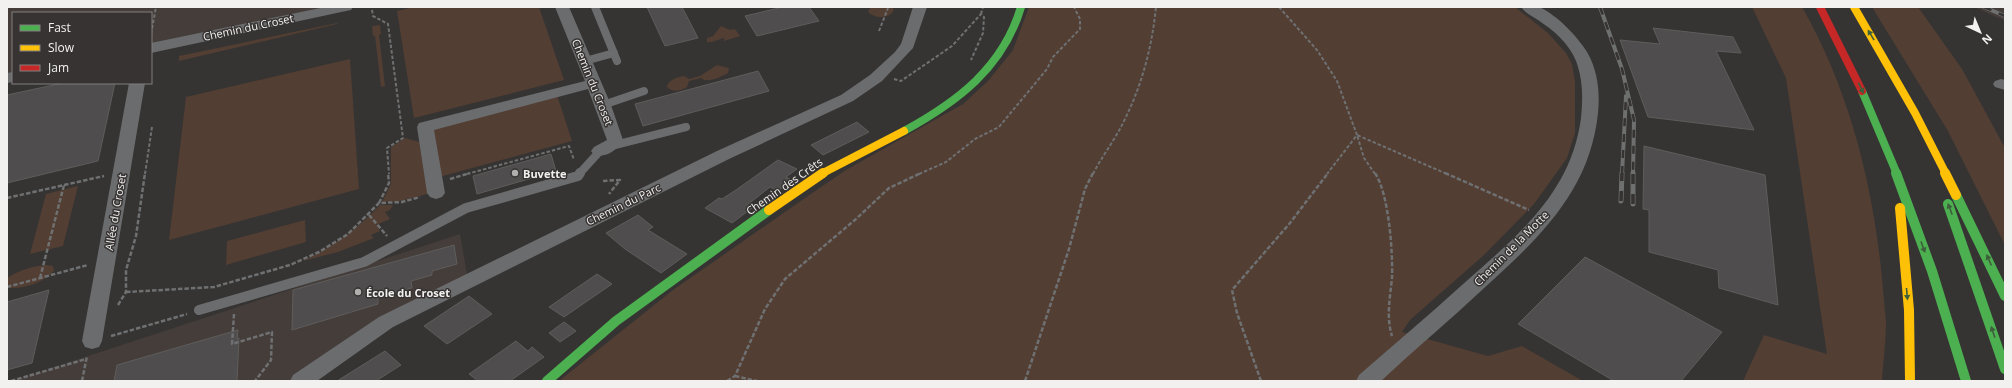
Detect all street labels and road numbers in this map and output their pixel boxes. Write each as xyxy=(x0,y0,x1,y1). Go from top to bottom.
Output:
street label: Chemin du Croset xyxy=(201,10,295,44)
street label: Chemin du Croset xyxy=(569,36,617,128)
street label: Chemin des Crêts xyxy=(743,154,825,218)
street label: Allée du Croset xyxy=(101,172,129,251)
street label: Chemin du Parc xyxy=(583,179,663,229)
street label: Chemin de la Motte xyxy=(1470,207,1552,289)

